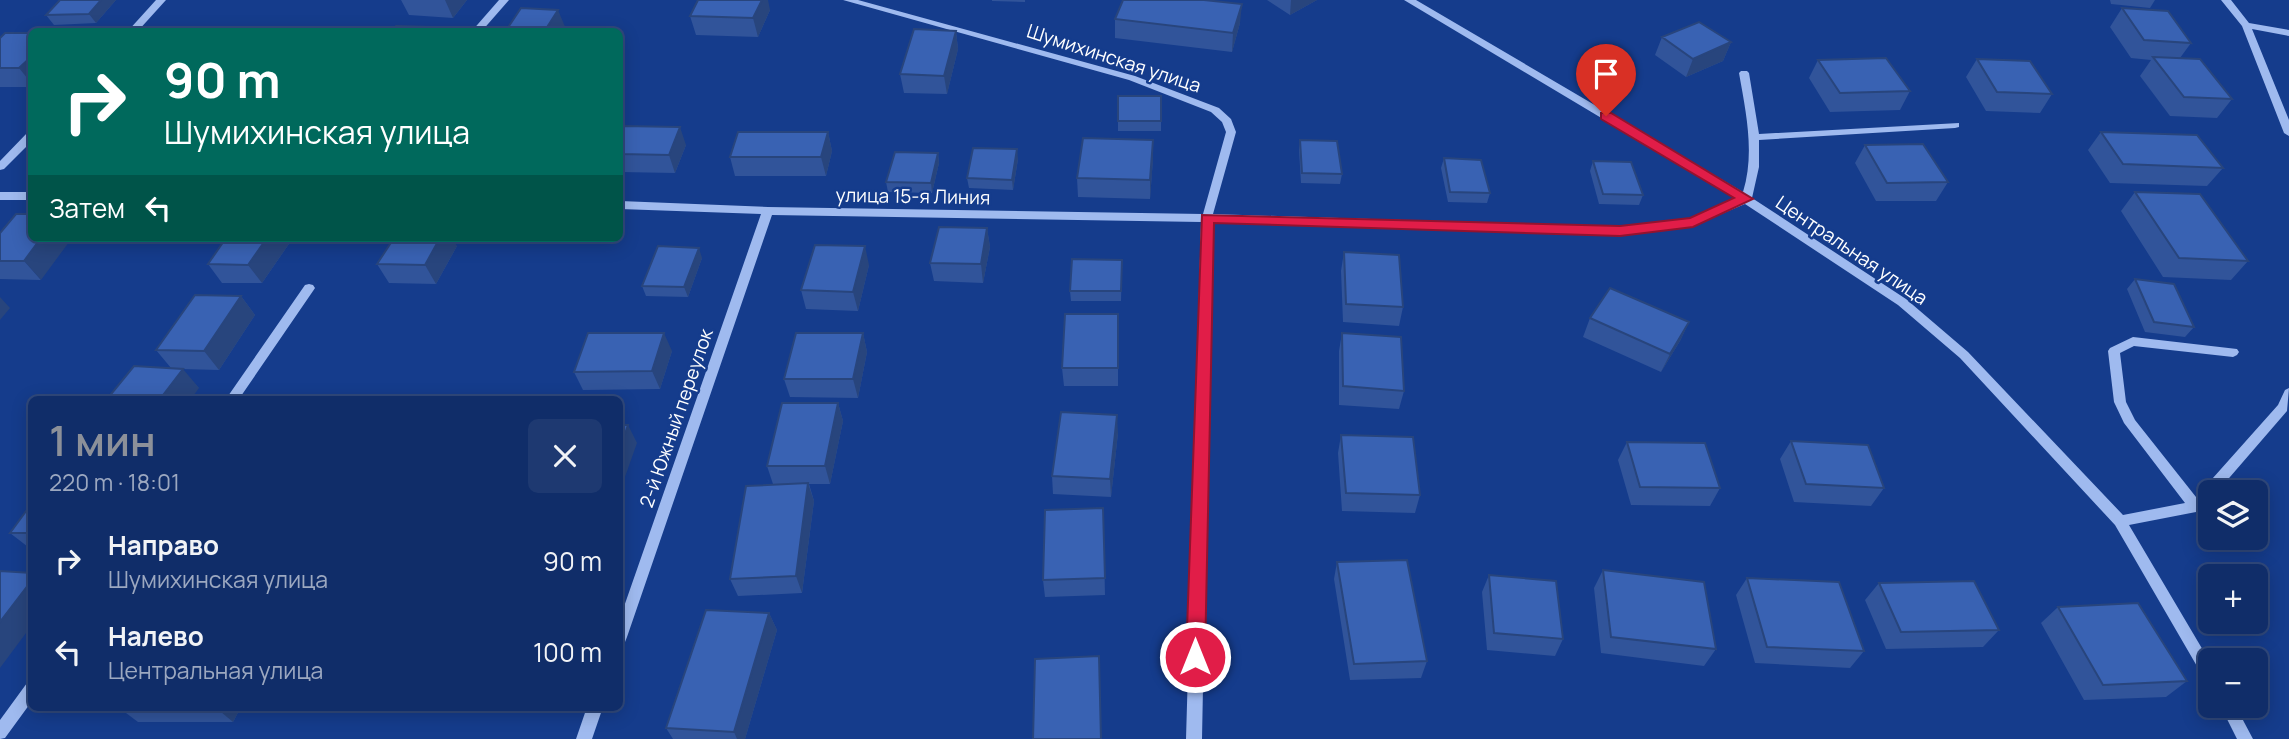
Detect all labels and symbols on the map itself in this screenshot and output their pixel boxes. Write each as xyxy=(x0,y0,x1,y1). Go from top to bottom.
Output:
street label: Шумихинская улица xyxy=(1024,18,1204,98)
pin xyxy=(1576,44,1636,116)
street label: улица 15-я Линия xyxy=(835,182,991,210)
street label: Центральная улица xyxy=(1771,189,1933,311)
street label: 2-й Южный переулок xyxy=(633,325,719,511)
position arrow xyxy=(1158,620,1232,694)

